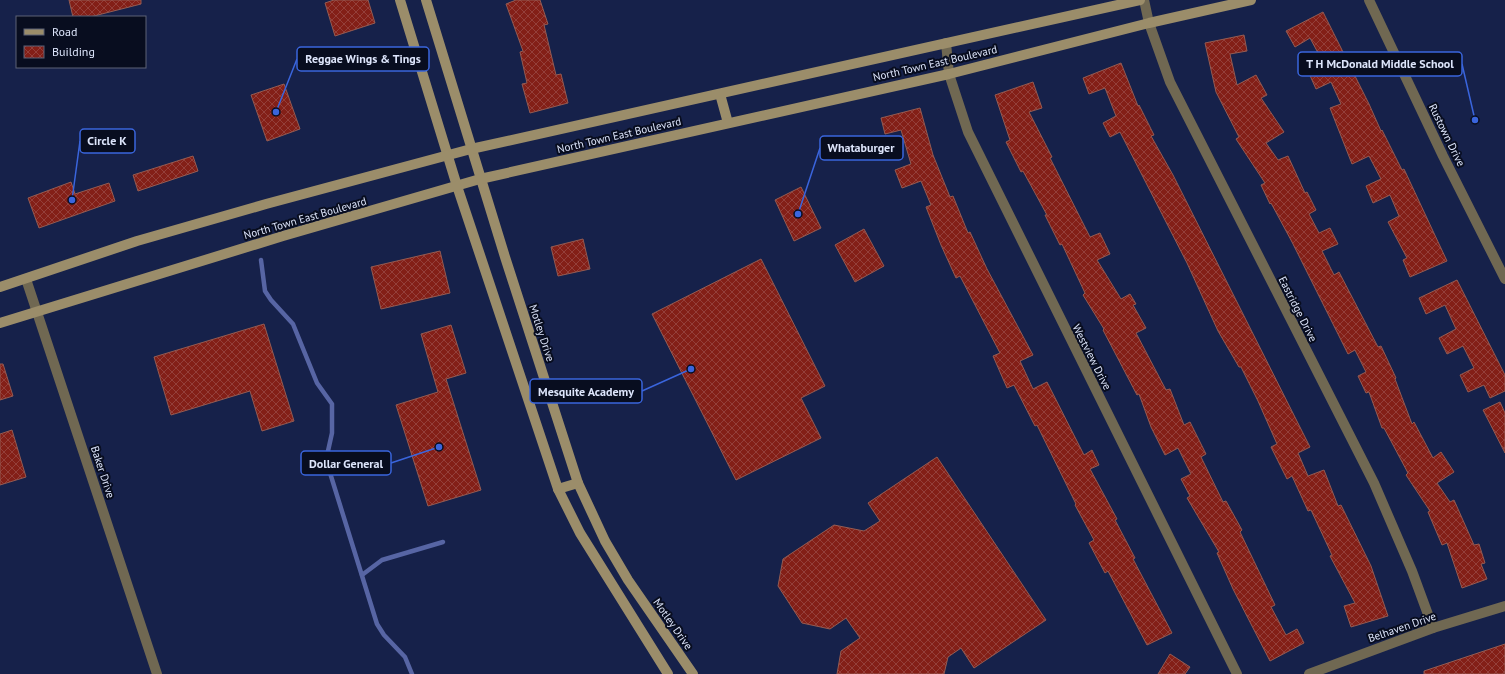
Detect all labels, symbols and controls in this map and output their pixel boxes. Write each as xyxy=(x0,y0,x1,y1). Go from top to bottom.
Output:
legend xyxy=(16,16,146,68)
text: Road xyxy=(52,24,77,39)
street label: North Town East Boulevard xyxy=(872,42,999,84)
text: Building xyxy=(52,44,95,59)
callout: Reggae Wings & Tings xyxy=(297,47,429,71)
text: Reggae Wings & Tings xyxy=(305,51,421,66)
callout: T H McDonald Middle School xyxy=(1298,52,1462,76)
text: T H McDonald Middle School xyxy=(1306,56,1454,71)
street label: Rustown Drive xyxy=(1426,101,1468,169)
street label: North Town East Boulevard xyxy=(556,114,683,156)
callout: Circle K xyxy=(80,129,135,153)
text: Circle K xyxy=(87,133,127,148)
callout: Whataburger xyxy=(820,136,903,160)
text: Whataburger xyxy=(828,140,895,155)
street label: North Town East Boulevard xyxy=(242,194,368,242)
street label: Eastridge Drive xyxy=(1276,274,1321,344)
street label: Motley Drive xyxy=(526,303,558,364)
street label: Westview Drive xyxy=(1069,322,1115,392)
callout: Mesquite Academy xyxy=(530,379,642,403)
text: Mesquite Academy xyxy=(538,384,634,399)
street label: Baker Drive xyxy=(88,444,118,500)
callout: Dollar General xyxy=(301,451,391,475)
text: Dollar General xyxy=(309,456,383,471)
street label: Motley Drive xyxy=(650,596,696,653)
street label: Belhaven Drive xyxy=(1366,609,1438,645)

